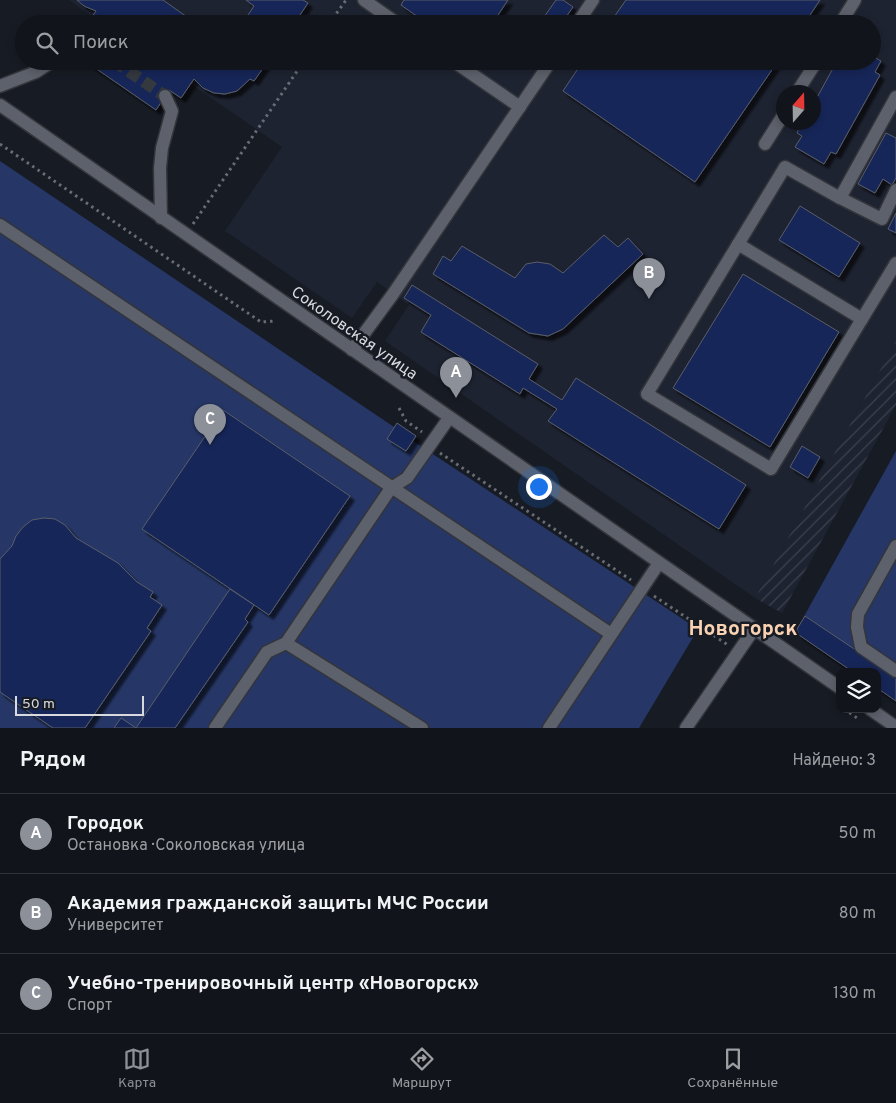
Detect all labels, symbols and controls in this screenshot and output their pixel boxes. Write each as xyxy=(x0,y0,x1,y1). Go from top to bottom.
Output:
search box xyxy=(15,15,881,70)
icon: search xyxy=(33,29,61,57)
text: Поиск xyxy=(73,31,129,55)
north arrow xyxy=(776,85,821,130)
pin: B xyxy=(633,258,665,299)
street label: Соколовская улица xyxy=(287,283,421,385)
pin: A xyxy=(440,357,472,398)
pin: C xyxy=(194,404,226,445)
your location xyxy=(526,474,552,500)
district label: Новогорск xyxy=(688,616,798,643)
map controls xyxy=(836,668,881,713)
button: layers xyxy=(836,668,881,713)
scale bar xyxy=(15,693,144,716)
text: 50 m xyxy=(22,696,55,713)
text: Рядом xyxy=(20,747,86,774)
text: Найдено: 3 xyxy=(792,751,876,771)
text: Городок xyxy=(67,812,144,836)
text: A xyxy=(30,824,42,844)
text: 50 m xyxy=(839,824,876,844)
text: Остановка · Соколовская улица xyxy=(67,836,305,856)
text: Академия гражданской защиты МЧС России xyxy=(67,892,489,916)
text: B xyxy=(30,904,42,924)
text: 80 m xyxy=(839,904,876,924)
text: Университет xyxy=(67,916,164,936)
text: Учебно-тренировочный центр «Новогорск» xyxy=(67,972,479,996)
text: C xyxy=(31,984,41,1004)
text: 130 m xyxy=(833,984,876,1004)
text: Спорт xyxy=(67,996,112,1016)
tab: Карта xyxy=(118,1045,156,1092)
tab: Маршрут xyxy=(392,1045,452,1092)
tab: Сохранённые xyxy=(687,1045,778,1092)

